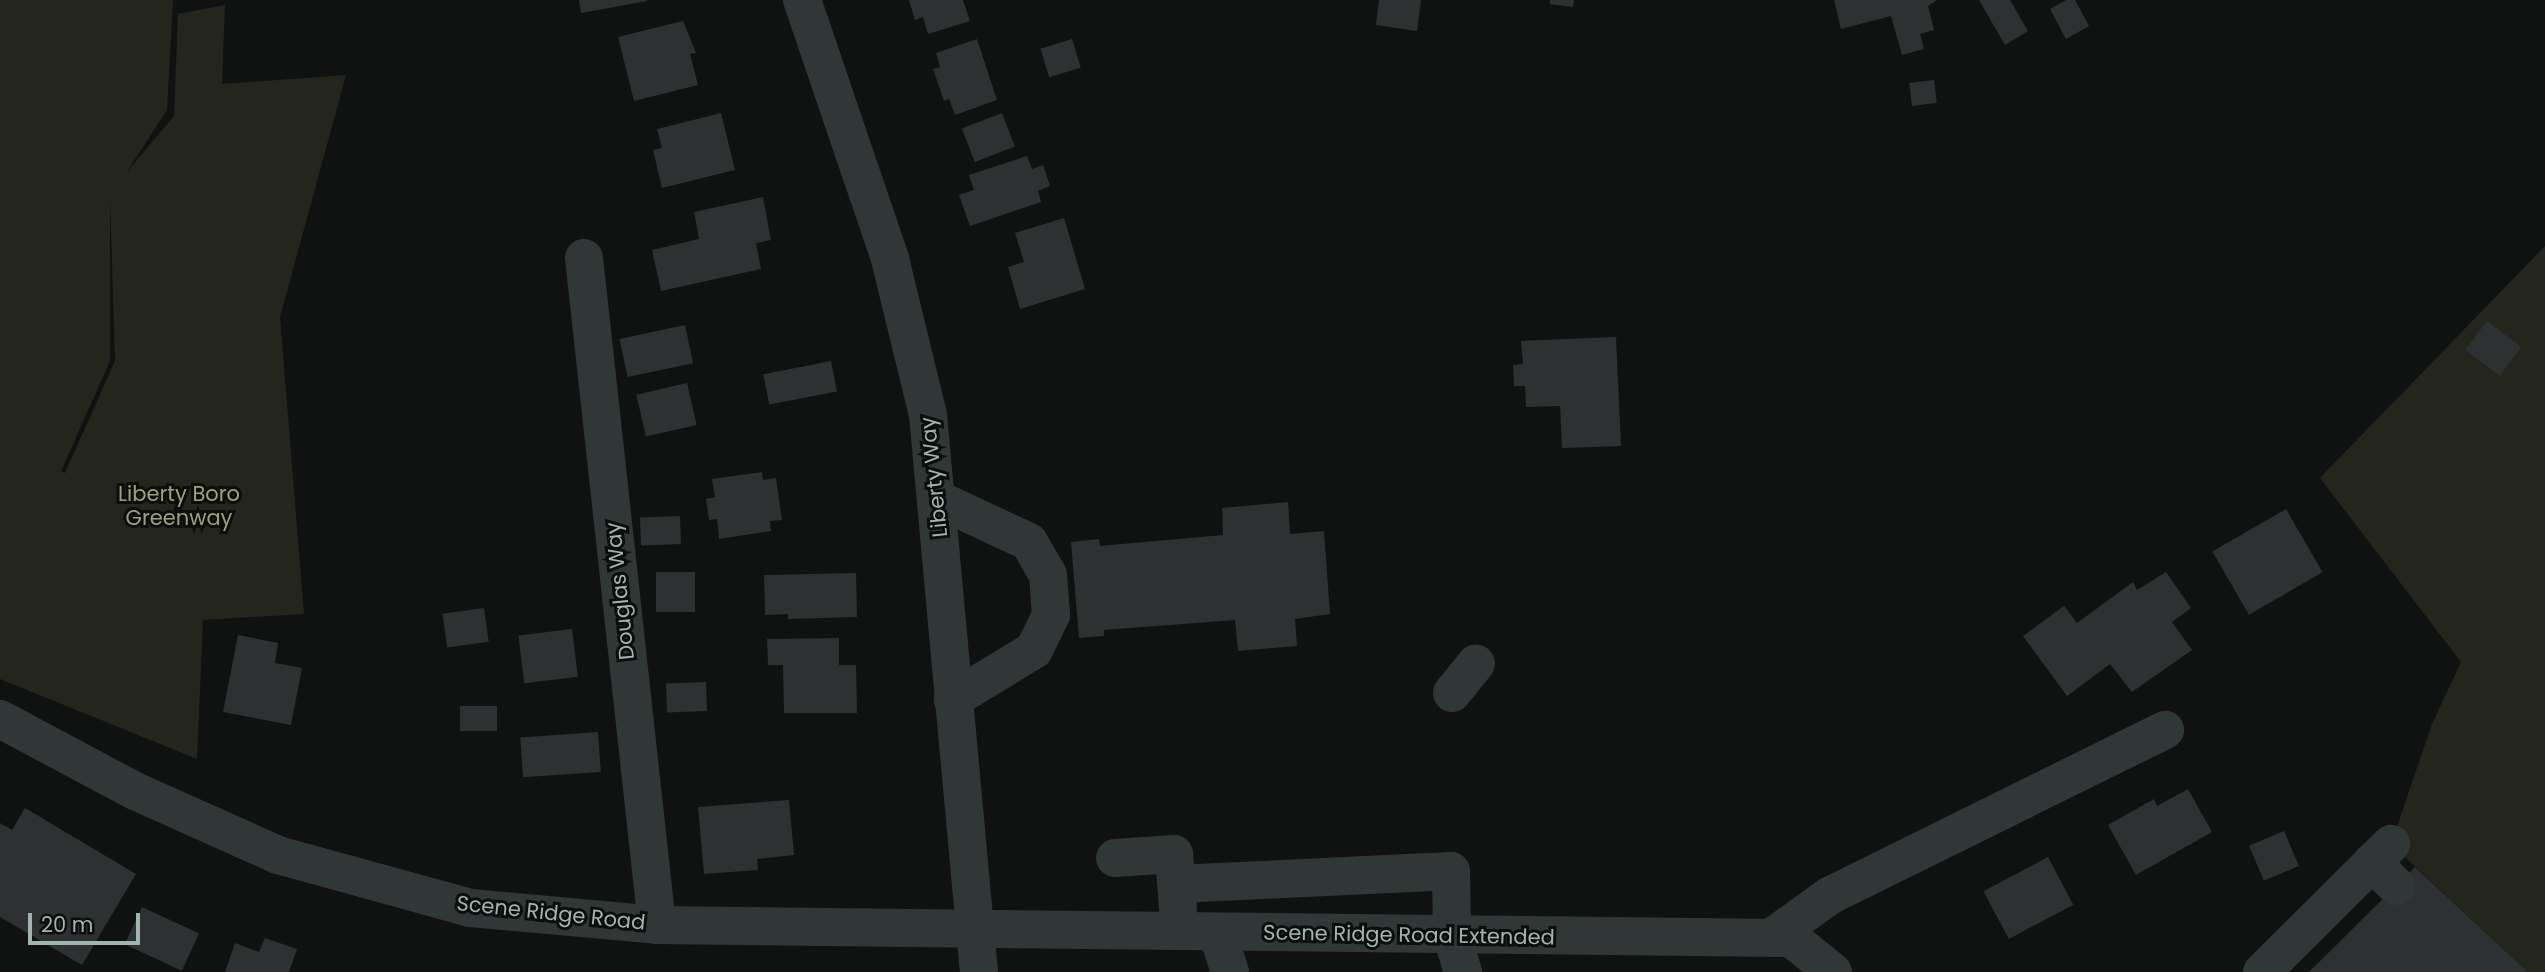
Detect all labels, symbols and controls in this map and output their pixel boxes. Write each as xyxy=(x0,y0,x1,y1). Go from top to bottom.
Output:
street label: Liberty Way xyxy=(915,416,953,538)
park label: Liberty Boro Greenway xyxy=(118,481,240,531)
street label: Douglas Way xyxy=(600,521,640,661)
street label: Scene Ridge Road xyxy=(455,891,647,935)
scale bar xyxy=(32,898,144,942)
text: 20 m xyxy=(41,910,94,939)
street label: Scene Ridge Road Extended xyxy=(1263,920,1555,950)

